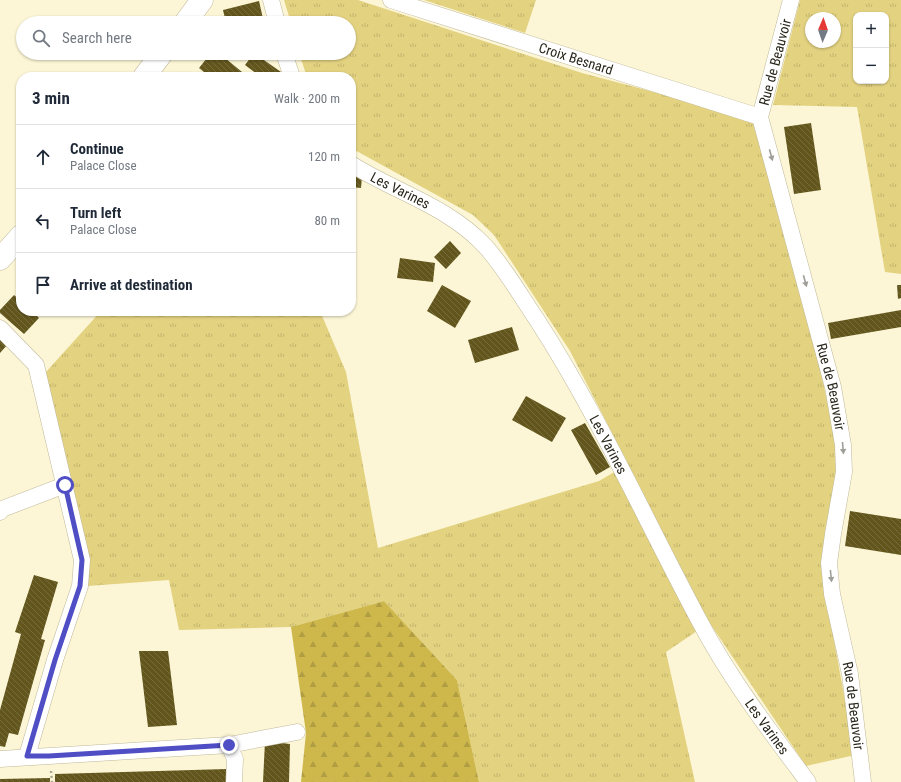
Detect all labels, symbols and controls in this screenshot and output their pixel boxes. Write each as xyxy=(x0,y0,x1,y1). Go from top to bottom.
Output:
north arrow xyxy=(805,12,841,48)
map controls xyxy=(853,12,889,84)
button: + xyxy=(853,12,889,48)
search box xyxy=(16,16,356,60)
street label: Rue de Beauvoir xyxy=(756,17,794,107)
icon: search xyxy=(30,27,52,49)
text: Search here xyxy=(62,29,132,47)
street label: Croix Besnard xyxy=(537,39,615,78)
button: − xyxy=(853,48,889,84)
text: 3 min xyxy=(32,88,70,108)
text: Walk · 200 m xyxy=(274,91,340,106)
text: Continue xyxy=(70,140,124,158)
icon: ahead xyxy=(32,146,54,168)
text: 120 m xyxy=(308,149,340,164)
one-way arrow xyxy=(768,149,774,161)
text: Palace Close xyxy=(70,158,137,173)
street label: Les Varines xyxy=(368,169,433,212)
text: Turn left xyxy=(70,204,121,222)
icon: left xyxy=(32,210,54,232)
text: 80 m xyxy=(314,213,340,228)
text: Palace Close xyxy=(70,222,137,237)
icon: arrive xyxy=(32,274,54,296)
one-way arrow xyxy=(802,274,808,287)
text: Arrive at destination xyxy=(70,276,193,294)
street label: Rue de Beauvoir xyxy=(813,341,848,431)
street label: Les Varines xyxy=(586,412,631,477)
one-way arrow xyxy=(840,442,846,454)
route start xyxy=(56,476,74,494)
one-way arrow xyxy=(827,570,834,583)
street label: Rue de Beauvoir xyxy=(839,660,867,751)
street label: Les Varines xyxy=(742,696,792,757)
route end xyxy=(220,736,238,754)

